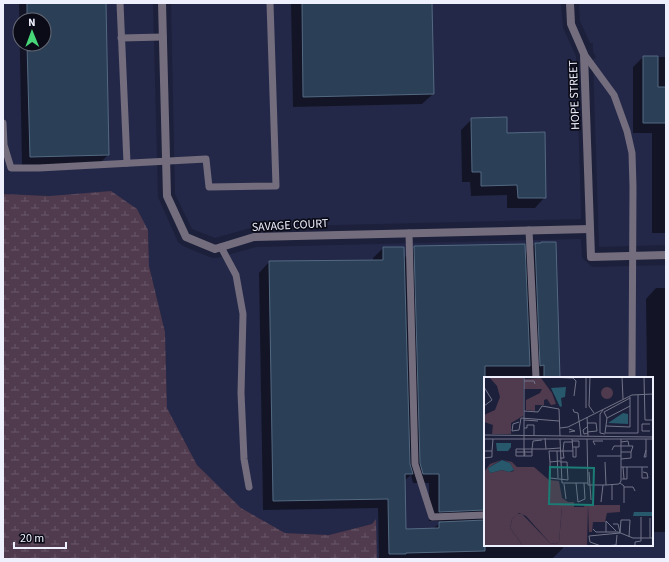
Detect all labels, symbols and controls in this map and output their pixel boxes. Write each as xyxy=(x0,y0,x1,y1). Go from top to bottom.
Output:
north arrow xyxy=(12,12,52,52)
text: N xyxy=(28,15,36,30)
street label: HOPE STREET xyxy=(565,59,584,130)
street label: SAVAGE COURT xyxy=(251,215,329,236)
inset map xyxy=(484,377,653,546)
scale bar xyxy=(14,524,66,550)
text: 20 m xyxy=(20,530,44,547)

